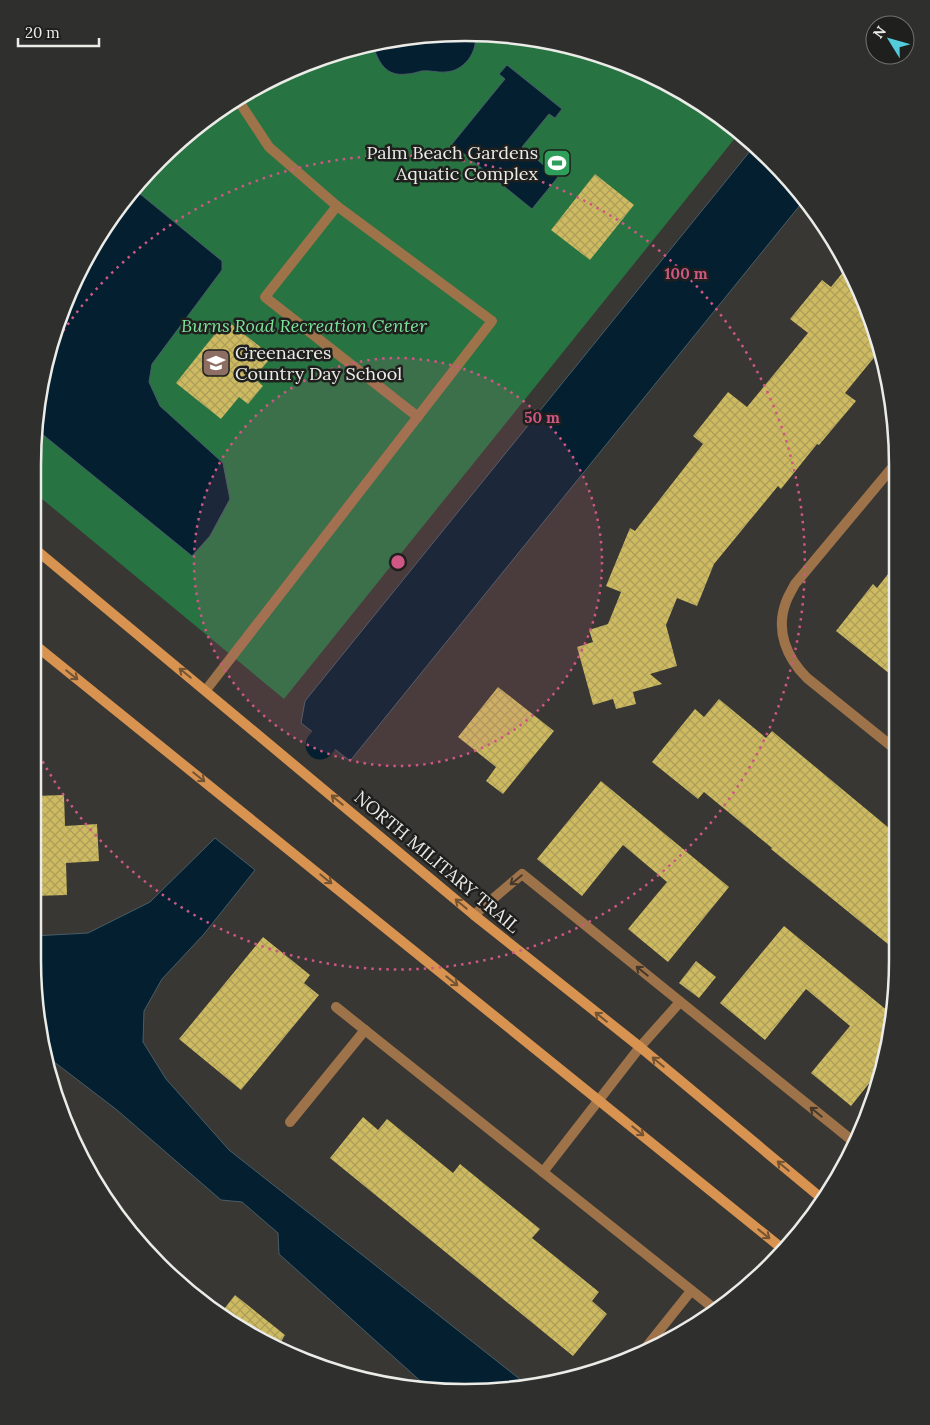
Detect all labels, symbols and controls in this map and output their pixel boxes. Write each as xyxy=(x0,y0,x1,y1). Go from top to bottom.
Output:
scale bar xyxy=(18,15,99,47)
north arrow xyxy=(865,15,915,65)
text: N xyxy=(869,22,890,42)
text: 20 m xyxy=(25,23,60,42)
place label: Palm Beach Gardens Aquatic Complex xyxy=(366,141,538,185)
sports icon: Palm Beach Gardens Aquatic Complex xyxy=(542,148,572,178)
text: 100 m xyxy=(665,264,708,283)
park label: Burns Road Recreation Center xyxy=(181,314,428,337)
place label: Greenacres Country Day School xyxy=(235,341,402,385)
school or university icon: Greenacres Country Day School xyxy=(201,348,231,378)
text: 50 m xyxy=(524,408,560,427)
centre of rings xyxy=(389,553,407,571)
one-way arrow xyxy=(179,667,192,678)
one-way arrow xyxy=(66,670,79,681)
one-way arrow xyxy=(192,772,205,783)
street label: NORTH MILITARY TRAIL xyxy=(350,786,525,938)
one-way arrow xyxy=(330,794,343,805)
one-way arrow xyxy=(319,874,332,885)
one-way arrow xyxy=(509,874,522,885)
one-way arrow xyxy=(455,899,468,910)
one-way arrow xyxy=(636,966,649,977)
one-way arrow xyxy=(445,976,458,987)
one-way arrow xyxy=(595,1011,608,1022)
one-way arrow xyxy=(651,1056,664,1068)
one-way arrow xyxy=(810,1106,823,1117)
one-way arrow xyxy=(631,1125,644,1136)
one-way arrow xyxy=(776,1160,789,1171)
one-way arrow xyxy=(757,1228,770,1239)

